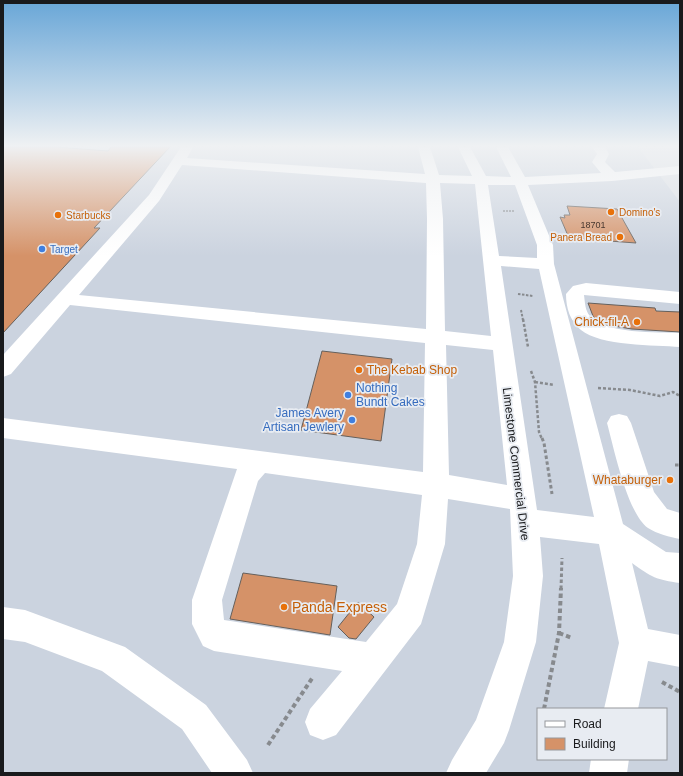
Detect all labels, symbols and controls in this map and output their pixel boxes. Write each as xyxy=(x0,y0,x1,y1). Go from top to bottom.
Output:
marker: Domino's xyxy=(606,207,616,217)
place label: Domino's xyxy=(619,207,660,218)
marker: Starbucks xyxy=(53,210,63,220)
place label: Starbucks xyxy=(66,210,110,221)
house number: 18701 xyxy=(580,220,606,230)
place label: Panera Bread xyxy=(550,232,612,243)
marker: Panera Bread xyxy=(615,232,625,242)
marker: Target xyxy=(37,244,47,254)
place label: Target xyxy=(50,244,78,255)
place label: Chick-fil-A xyxy=(574,315,629,329)
marker: Chick-fil-A xyxy=(632,317,642,327)
place label: The Kebab Shop xyxy=(367,363,457,377)
marker: The Kebab Shop xyxy=(354,365,364,375)
place label: Nothing Bundt Cakes xyxy=(356,381,425,409)
street label: Limestone Commercial Drive xyxy=(500,387,532,542)
marker: Nothing Bundt Cakes xyxy=(343,390,353,400)
place label: James Avery Artisan Jewlery xyxy=(263,406,344,434)
marker: James Avery Artisan Jewlery xyxy=(347,415,357,425)
place label: Whataburger xyxy=(593,473,662,487)
marker: Whataburger xyxy=(665,475,675,485)
place label: Panda Express xyxy=(292,599,387,615)
marker: Panda Express xyxy=(279,602,289,612)
legend xyxy=(537,708,667,760)
text: Road xyxy=(573,717,602,731)
text: Building xyxy=(573,737,616,751)

